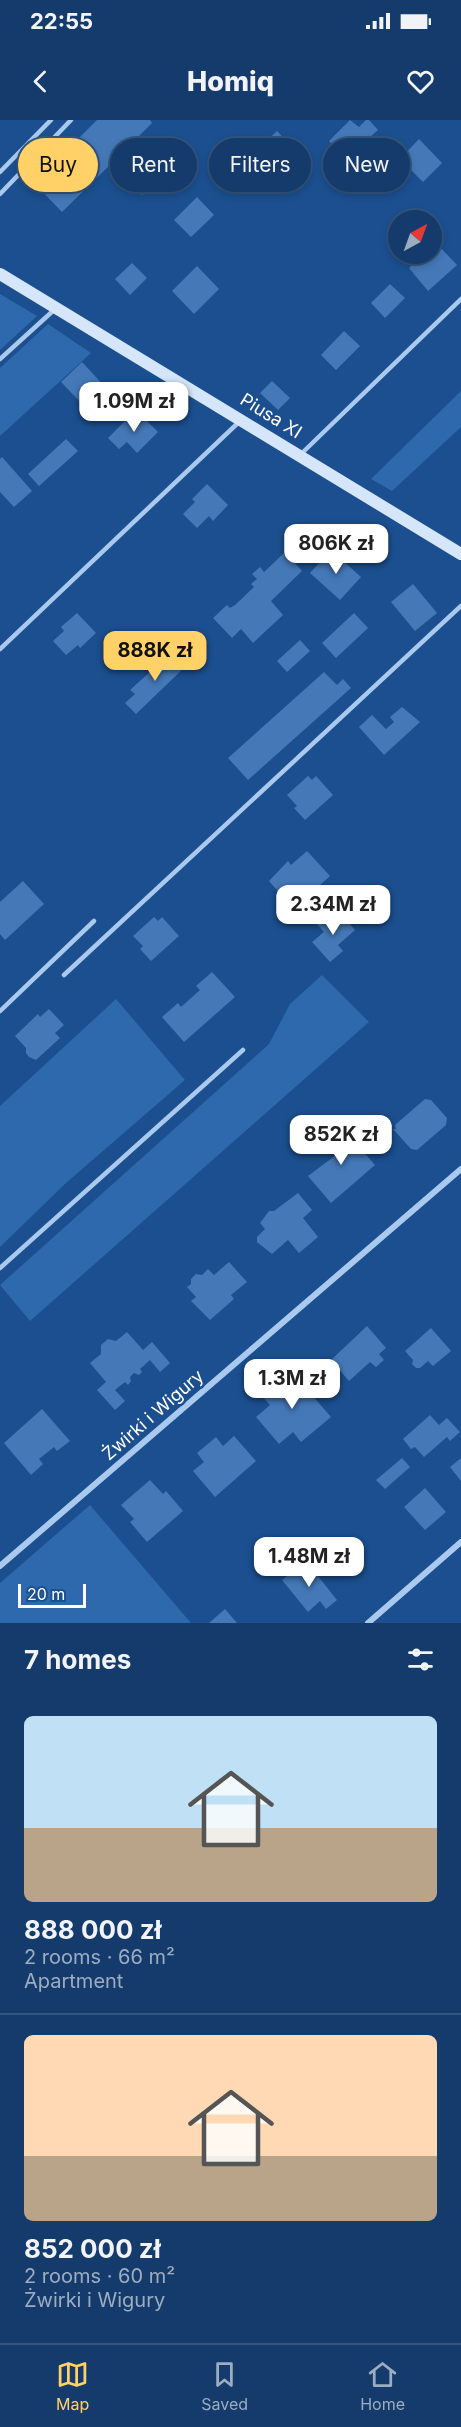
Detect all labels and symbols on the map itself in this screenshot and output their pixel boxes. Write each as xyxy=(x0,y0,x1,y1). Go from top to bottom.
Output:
north arrow xyxy=(388,210,442,264)
pin: 1.09M zł xyxy=(72,382,196,433)
street label: Piusa XI xyxy=(237,389,306,443)
pin: 806K zł xyxy=(281,524,391,575)
pin: 888K zł xyxy=(100,631,210,682)
pin: 2.34M zł xyxy=(271,885,395,936)
pin: 852K zł xyxy=(286,1115,396,1166)
pin: 1.3M zł xyxy=(237,1359,347,1410)
street label: Żwirki i Wigury xyxy=(97,1364,208,1464)
pin: 1.48M zł xyxy=(247,1537,371,1588)
scale bar xyxy=(18,1581,86,1608)

